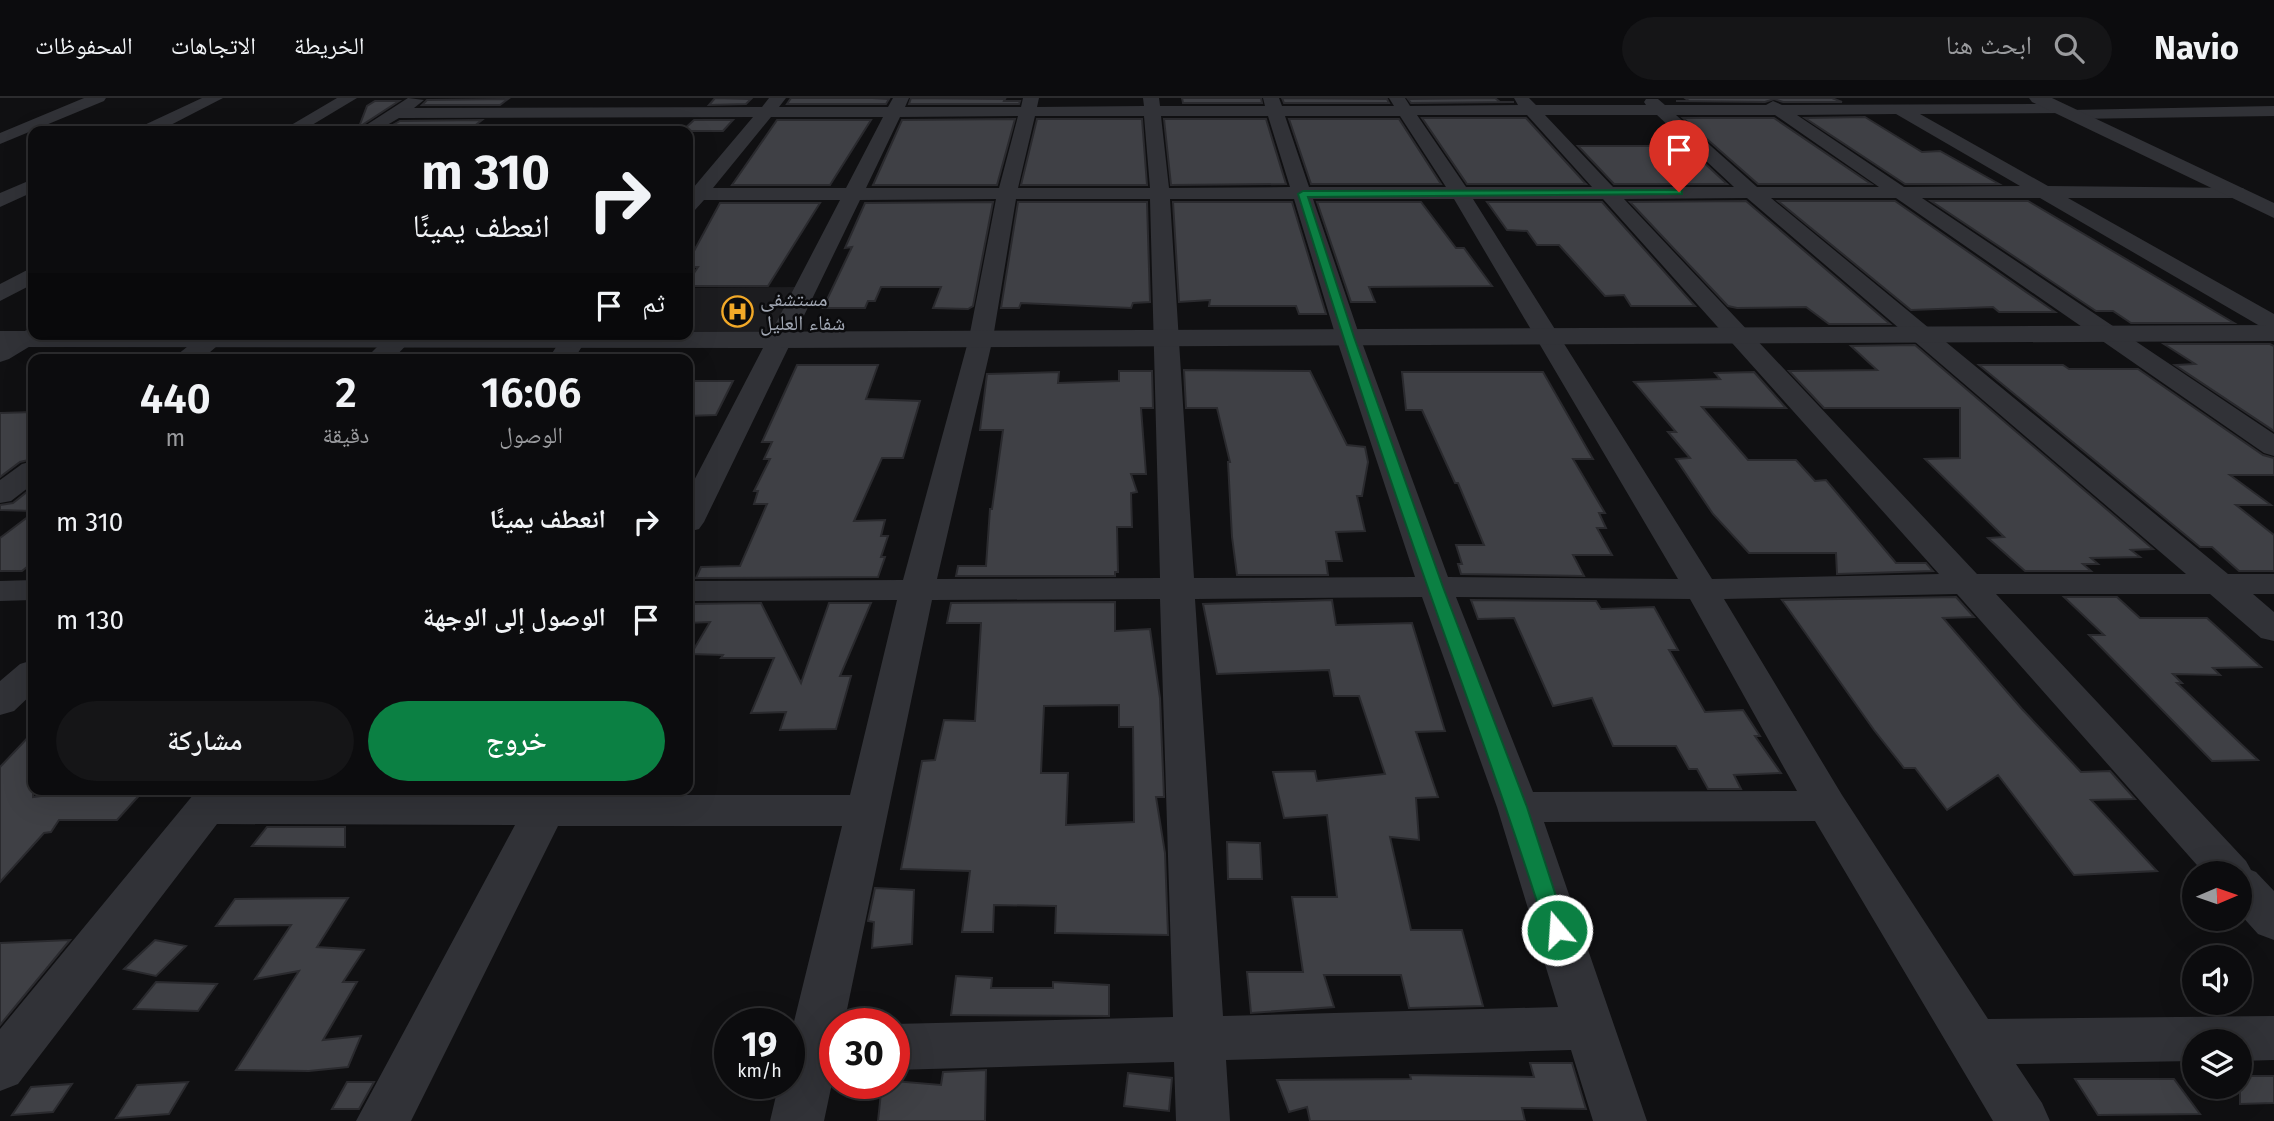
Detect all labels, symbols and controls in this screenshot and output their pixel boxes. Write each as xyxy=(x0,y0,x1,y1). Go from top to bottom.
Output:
search box xyxy=(1622,17,2112,80)
text: Navio xyxy=(2154,28,2239,68)
icon: search xyxy=(2050,29,2088,67)
text: ابحث هنا xyxy=(1946,30,2032,61)
text: المحفوظات xyxy=(35,32,133,60)
text: الاتجاهات xyxy=(171,32,256,60)
text: الخريطة xyxy=(294,32,365,60)
pin xyxy=(1649,120,1709,192)
icon: arrive xyxy=(1660,131,1698,169)
text: 310 m xyxy=(421,143,550,202)
icon: right xyxy=(574,154,665,245)
text: انعطف يمينًا xyxy=(412,207,550,245)
place label: مستشفى شفاء العليل xyxy=(760,286,845,336)
icon: arrive xyxy=(590,287,628,325)
text: ثم xyxy=(642,288,665,319)
hospital icon: مستشفى شفاء العليل xyxy=(720,294,754,328)
text: 2 xyxy=(335,368,357,418)
text: 16:06 xyxy=(481,368,581,418)
text: 440 xyxy=(140,374,211,424)
text: دقيقة xyxy=(323,421,369,449)
text: الوصول xyxy=(499,421,563,449)
text: m xyxy=(165,424,185,452)
icon: right xyxy=(627,503,665,541)
text: انعطف يمينًا xyxy=(490,504,606,535)
text: 310 m xyxy=(56,507,123,538)
icon: arrive xyxy=(627,601,665,639)
text: الوصول إلى الوجهة xyxy=(423,602,606,633)
text: 130 m xyxy=(56,605,124,636)
button: مشاركة xyxy=(56,701,354,781)
button: خروج xyxy=(368,701,665,781)
north arrow xyxy=(2182,861,2252,931)
map controls xyxy=(2182,861,2252,1099)
position arrow xyxy=(1520,893,1594,967)
button: sound xyxy=(2182,945,2252,1015)
speed limit sign: 30 xyxy=(819,1008,910,1099)
text: 19 xyxy=(742,1023,777,1065)
button: layers xyxy=(2182,1029,2252,1099)
text: km/h xyxy=(737,1060,782,1082)

